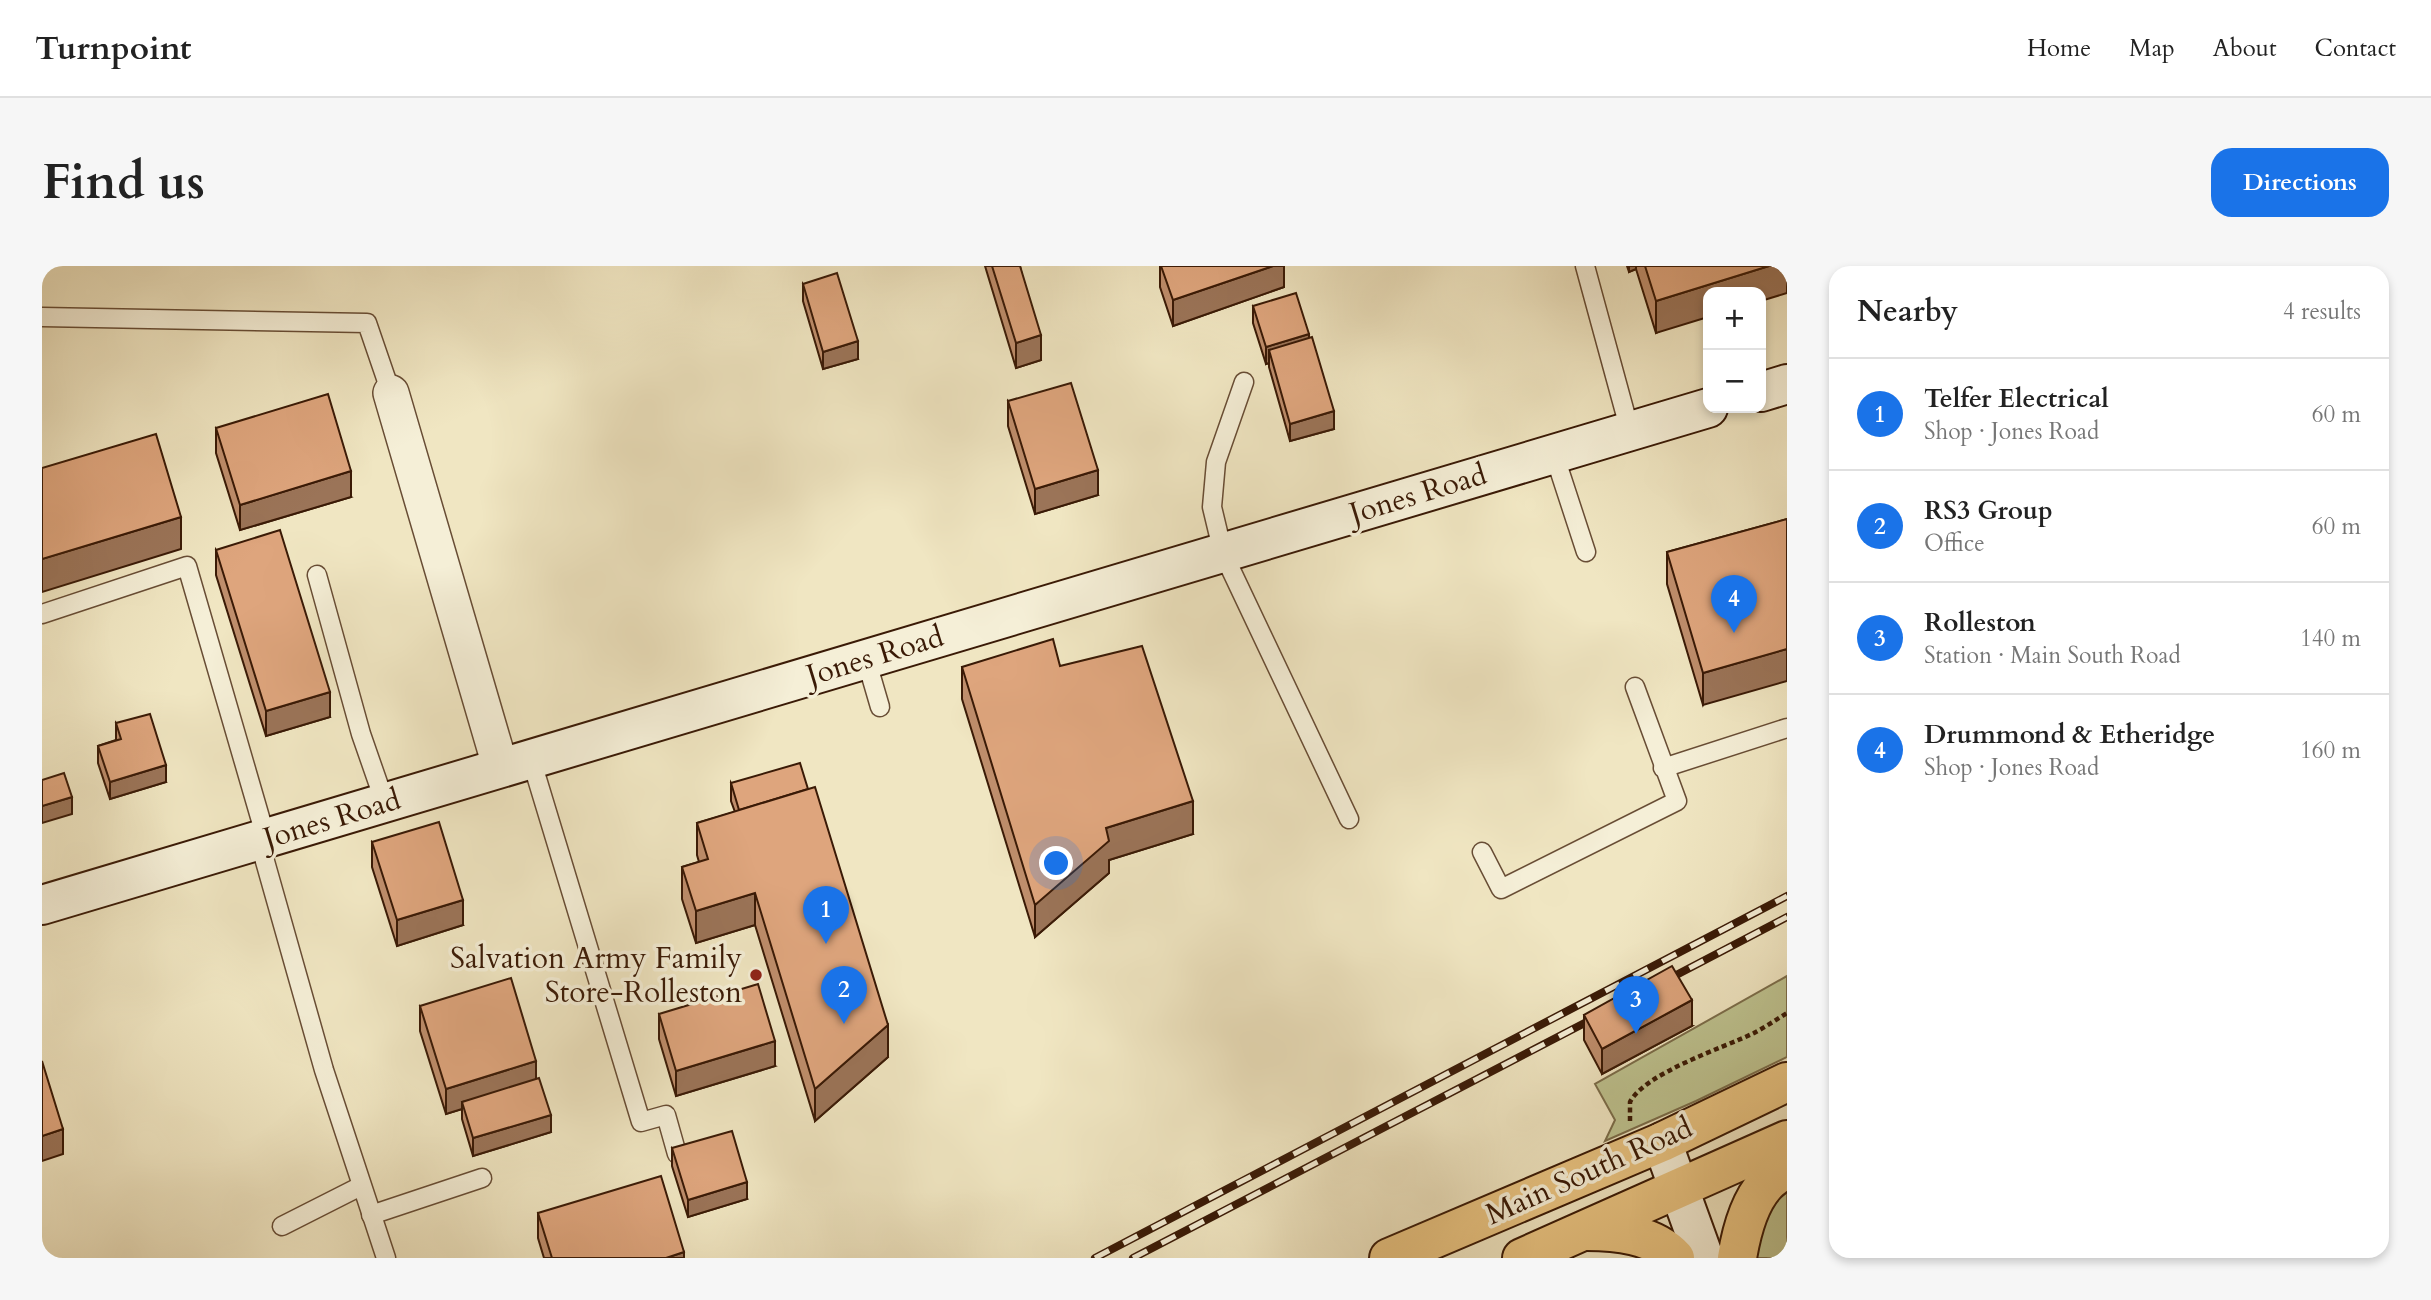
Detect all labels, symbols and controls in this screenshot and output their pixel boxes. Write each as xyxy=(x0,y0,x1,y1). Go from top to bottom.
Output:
text: Turnpoint xyxy=(35,26,191,71)
text: Home xyxy=(2027,32,2091,65)
text: Map xyxy=(2129,32,2175,65)
text: About xyxy=(2213,32,2277,65)
text: Contact xyxy=(2315,32,2396,65)
button: Directions xyxy=(2211,148,2389,217)
text: Find us xyxy=(42,149,205,216)
map controls xyxy=(1703,287,1766,413)
button: + xyxy=(1703,287,1766,350)
text: Nearby xyxy=(1857,291,1958,332)
text: 4 results xyxy=(2283,296,2361,327)
button: − xyxy=(1703,350,1766,413)
text: Telfer Electrical xyxy=(1924,381,2109,416)
text: 1 xyxy=(1874,399,1886,430)
text: 60 m xyxy=(2312,399,2361,430)
text: Shop · Jones Road xyxy=(1924,416,2099,447)
street label: Jones Road xyxy=(1341,454,1491,535)
text: RS3 Group xyxy=(1924,493,2053,528)
text: 2 xyxy=(1874,511,1886,542)
text: 60 m xyxy=(2312,511,2361,542)
text: Office xyxy=(1924,528,1985,559)
pin: 4 xyxy=(1711,575,1757,633)
text: Rolleston xyxy=(1924,605,2036,640)
street label: Jones Road xyxy=(798,616,948,697)
text: 3 xyxy=(1874,623,1886,654)
text: 140 m xyxy=(2300,623,2361,654)
text: Station · Main South Road xyxy=(1924,640,2181,671)
text: Drummond & Etheridge xyxy=(1924,717,2215,752)
text: 4 xyxy=(1874,735,1886,766)
text: 160 m xyxy=(2300,735,2361,766)
text: Shop · Jones Road xyxy=(1924,752,2099,783)
street label: Jones Road xyxy=(255,779,405,860)
your location xyxy=(1039,846,1073,880)
pin: 1 xyxy=(803,886,849,944)
place label: Salvation Army Family Store-Rolleston xyxy=(450,938,742,1013)
pin: 2 xyxy=(821,966,867,1024)
marker: Salvation Army Family Store-Rolleston xyxy=(748,967,764,983)
pin: 3 xyxy=(1613,976,1659,1034)
street label: Main South Road xyxy=(1479,1107,1699,1235)

